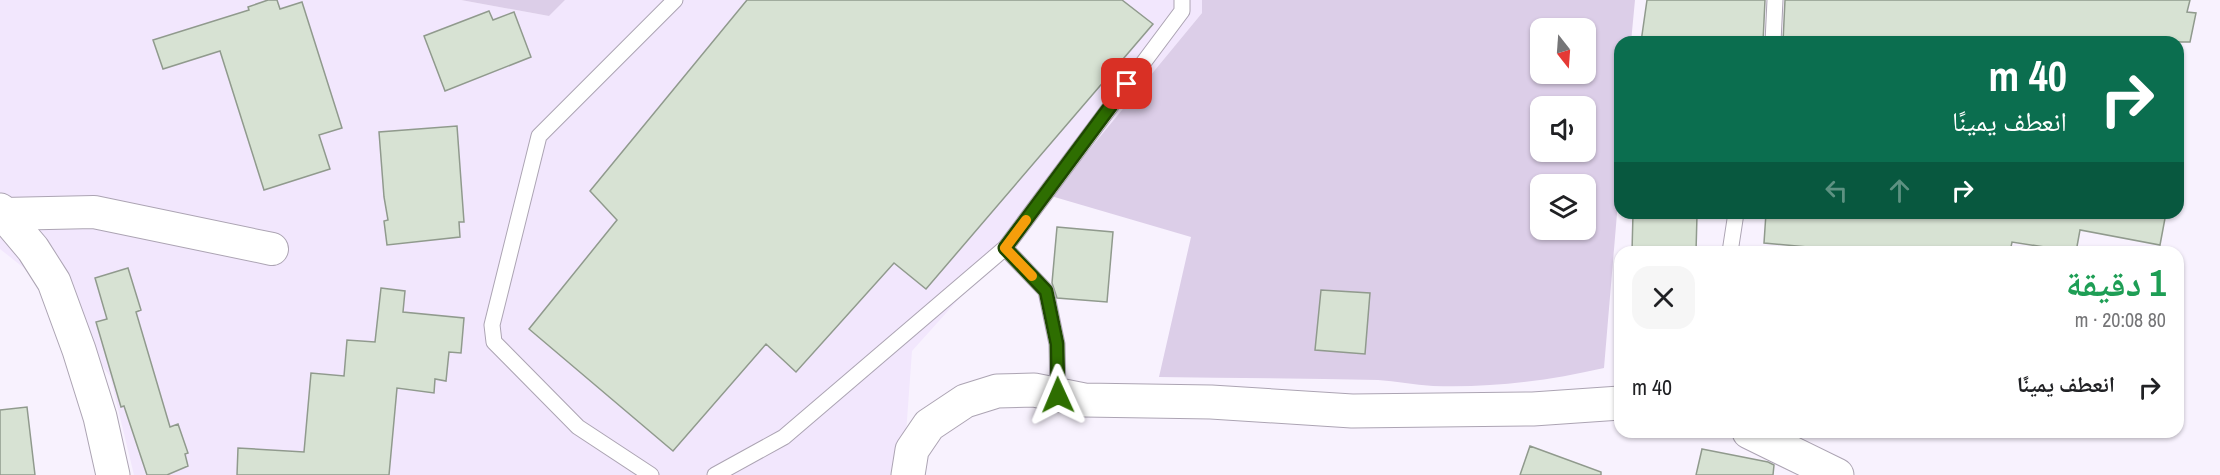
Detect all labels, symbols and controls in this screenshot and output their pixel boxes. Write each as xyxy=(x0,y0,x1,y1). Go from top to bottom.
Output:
north arrow xyxy=(1530,18,1596,84)
map controls xyxy=(1530,18,1596,240)
text: 40 m xyxy=(1988,48,2067,104)
pin xyxy=(1101,58,1152,109)
icon: right xyxy=(2088,60,2166,138)
icon: arrive xyxy=(1110,67,1143,100)
button: sound xyxy=(1530,96,1596,162)
text: انعطف يمينًا xyxy=(1952,103,2067,139)
button: layers xyxy=(1530,174,1596,240)
icon: left xyxy=(1820,174,1853,207)
icon: ahead xyxy=(1883,174,1916,207)
icon: right xyxy=(1946,174,1979,207)
text: 1 دقيقة xyxy=(2066,259,2166,307)
button: close xyxy=(1632,266,1695,329)
text: 80 m · 20:08 xyxy=(2075,306,2166,333)
position arrow xyxy=(1026,363,1090,427)
text: انعطف يمينًا xyxy=(2017,369,2115,399)
icon: right xyxy=(2133,371,2166,404)
text: 40 m xyxy=(1632,372,1672,402)

